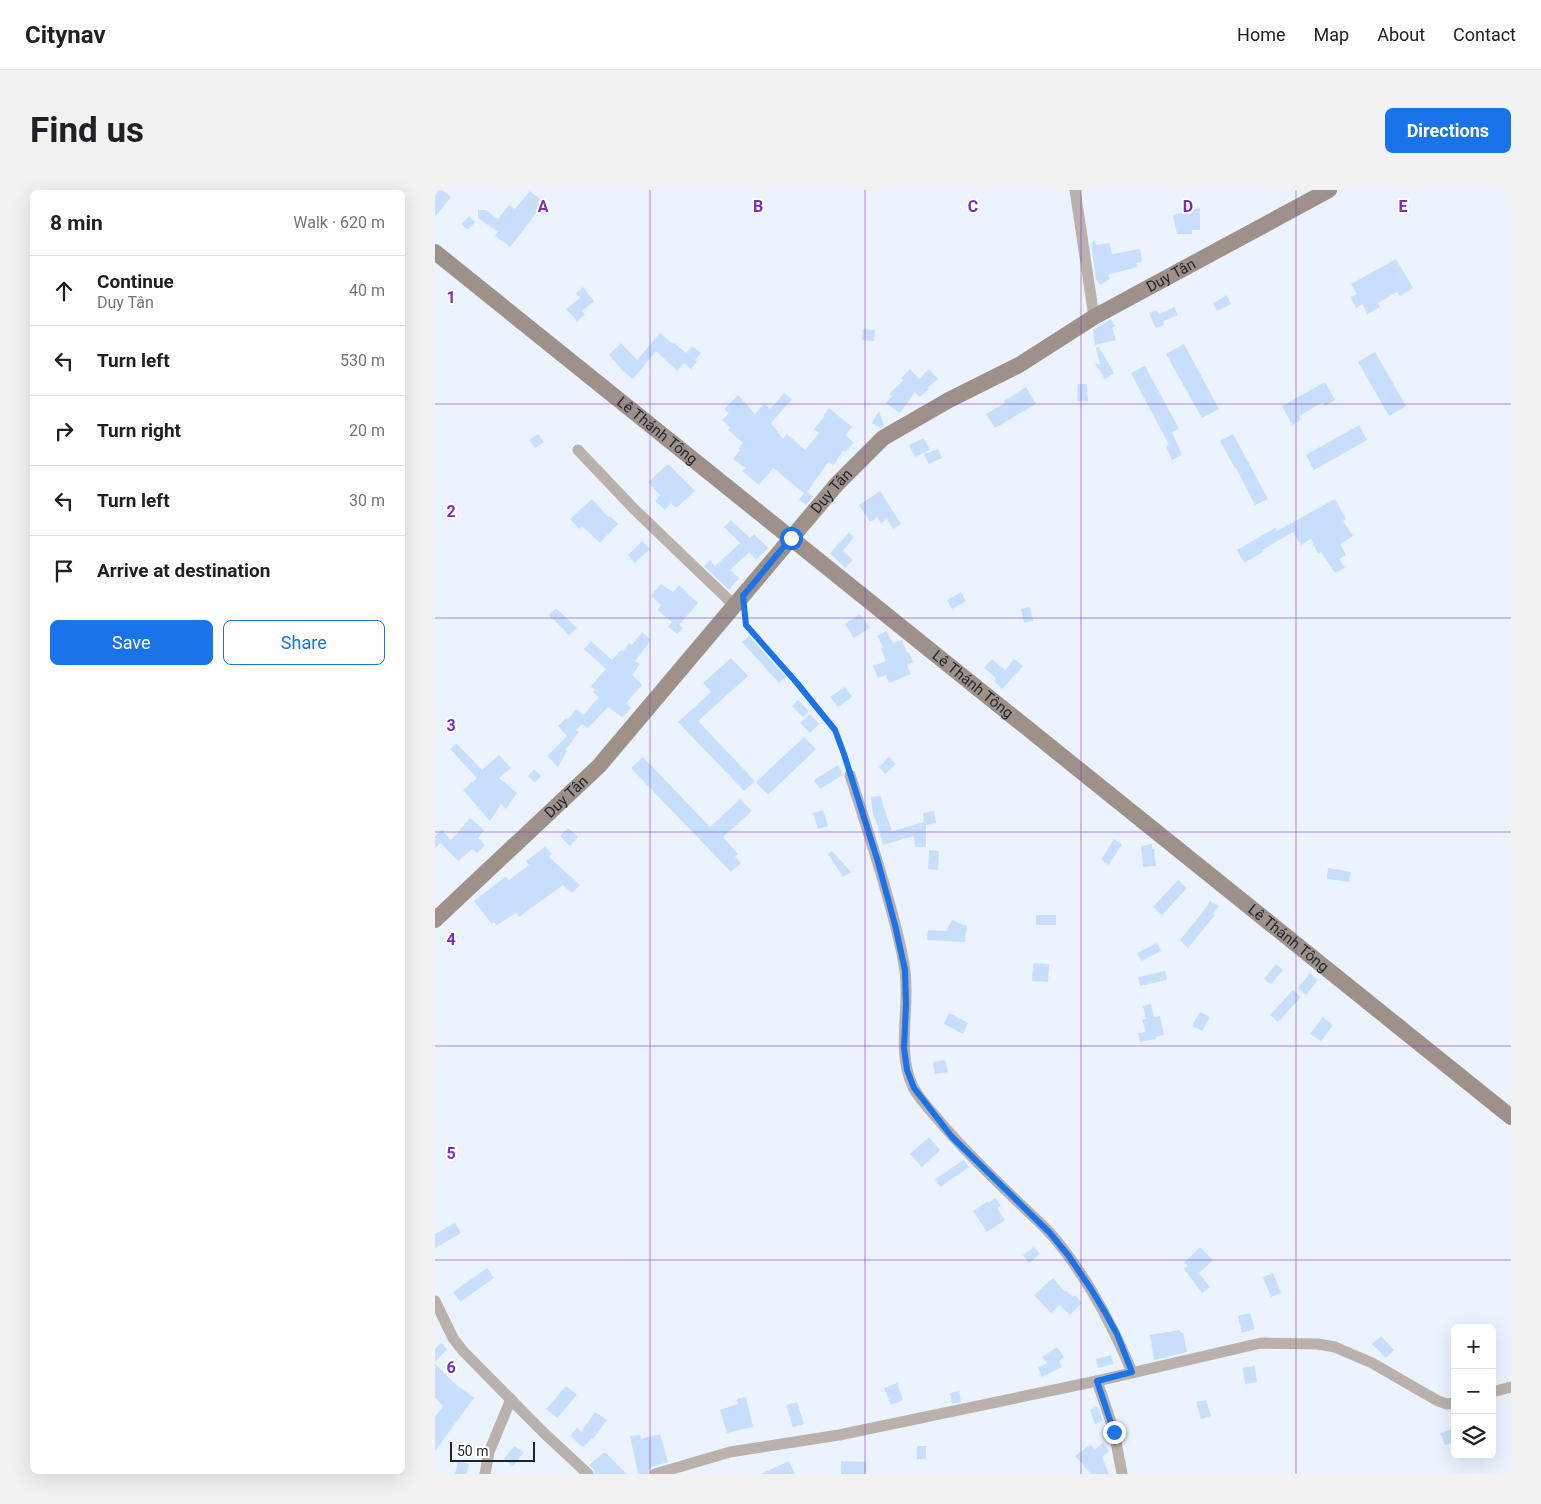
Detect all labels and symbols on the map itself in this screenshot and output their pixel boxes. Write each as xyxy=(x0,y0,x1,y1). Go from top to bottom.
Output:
text: A xyxy=(538,197,549,216)
text: B xyxy=(753,197,763,216)
text: C xyxy=(968,197,978,216)
text: D xyxy=(1183,197,1193,216)
text: E xyxy=(1399,197,1408,216)
street label: Duy Tân xyxy=(1143,255,1199,296)
text: 1 xyxy=(446,288,456,307)
street label: Lê Thánh Tông xyxy=(613,393,701,468)
street label: Duy Tân xyxy=(807,465,856,517)
text: 2 xyxy=(446,502,456,521)
route start xyxy=(780,527,803,550)
street label: Lê Thánh Tông xyxy=(929,646,1017,722)
text: 3 xyxy=(446,716,456,735)
street label: Duy Tân xyxy=(541,772,592,822)
street label: Lê Thánh Tông xyxy=(1244,900,1332,976)
text: 4 xyxy=(446,930,456,949)
text: 5 xyxy=(446,1144,456,1163)
text: 6 xyxy=(446,1358,456,1377)
route end xyxy=(1103,1421,1126,1444)
scale bar xyxy=(450,1439,535,1462)

